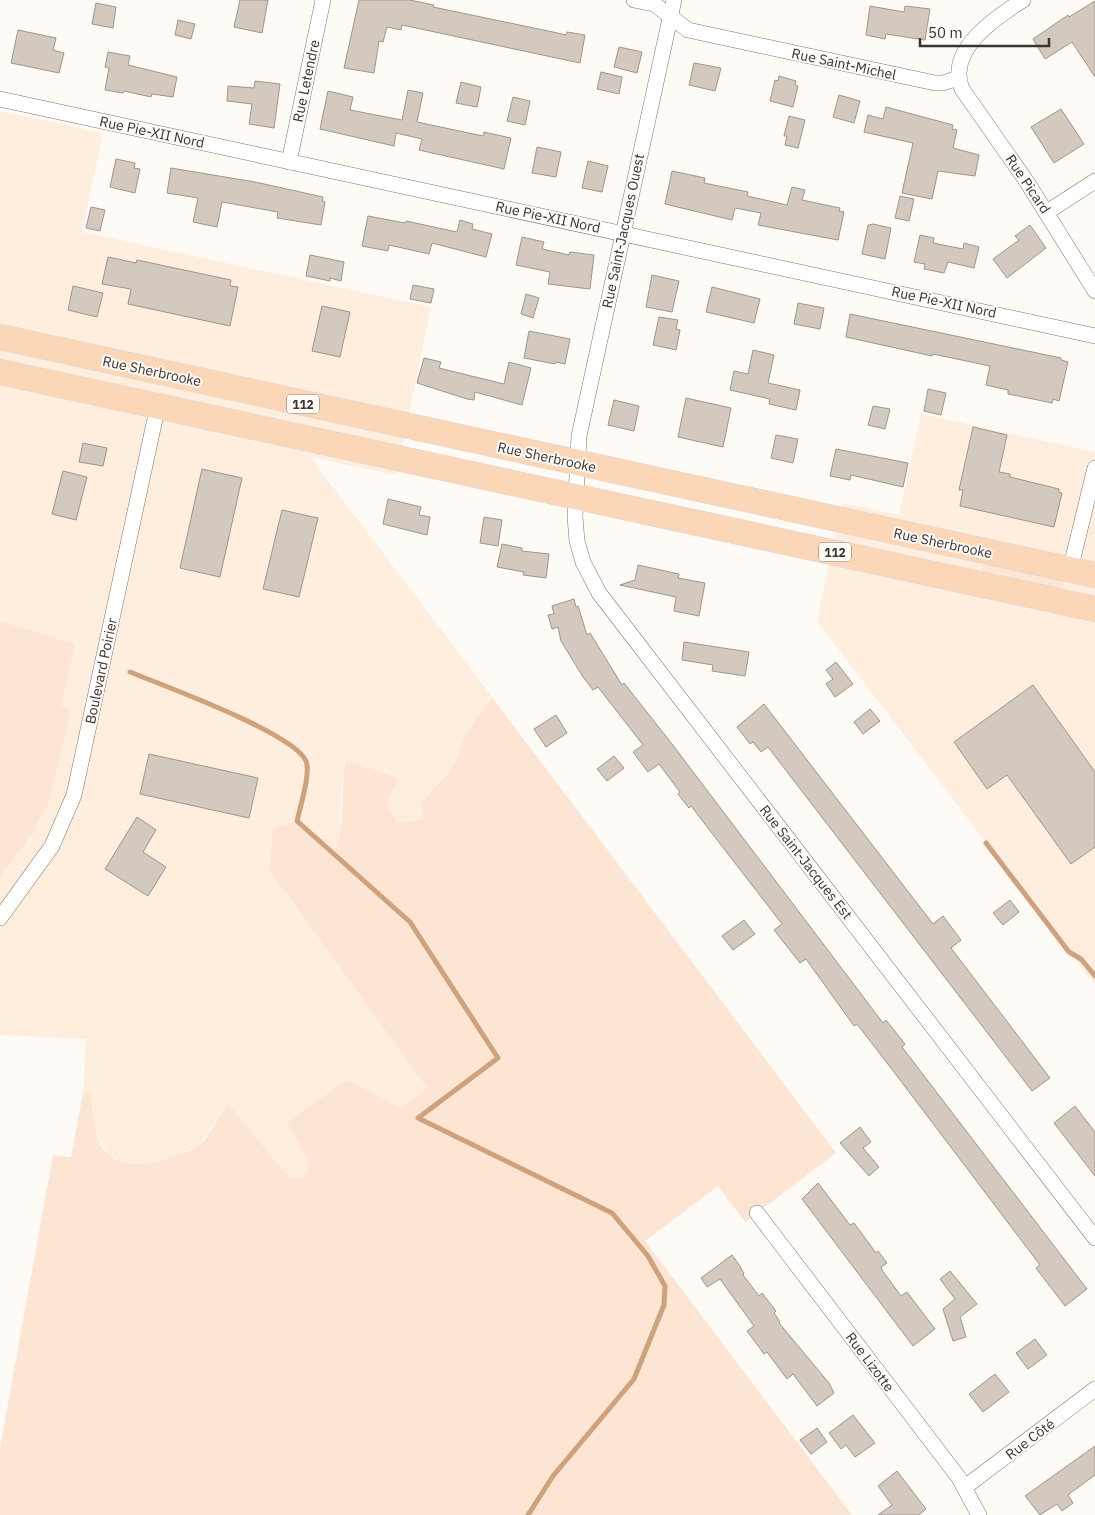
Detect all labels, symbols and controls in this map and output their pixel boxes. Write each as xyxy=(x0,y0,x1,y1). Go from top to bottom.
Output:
scale bar xyxy=(920,15,1049,47)
text: 50 m xyxy=(928,23,963,42)
street label: Rue Letendre xyxy=(288,38,324,124)
street label: Rue Saint-Michel xyxy=(790,44,898,84)
street label: Rue Pie-XII Nord xyxy=(98,112,206,152)
street label: Rue Picard xyxy=(1002,151,1054,217)
street label: Rue Saint-Jacques Ouest xyxy=(598,152,648,310)
street label: Rue Pie-XII Nord xyxy=(494,197,602,237)
street label: Rue Pie-XII Nord xyxy=(890,282,998,322)
street label: Rue Sherbrooke xyxy=(101,352,203,390)
road number: 112 xyxy=(287,394,319,414)
street label: Rue Sherbrooke xyxy=(496,438,598,476)
street label: Rue Sherbrooke xyxy=(892,524,994,562)
road number: 112 xyxy=(819,542,851,562)
street label: Boulevard Poirier xyxy=(81,616,121,726)
street label: Rue Saint-Jacques Est xyxy=(756,801,856,923)
street label: Rue Lizotte xyxy=(842,1329,898,1396)
street label: Rue Côté xyxy=(1002,1414,1058,1463)

